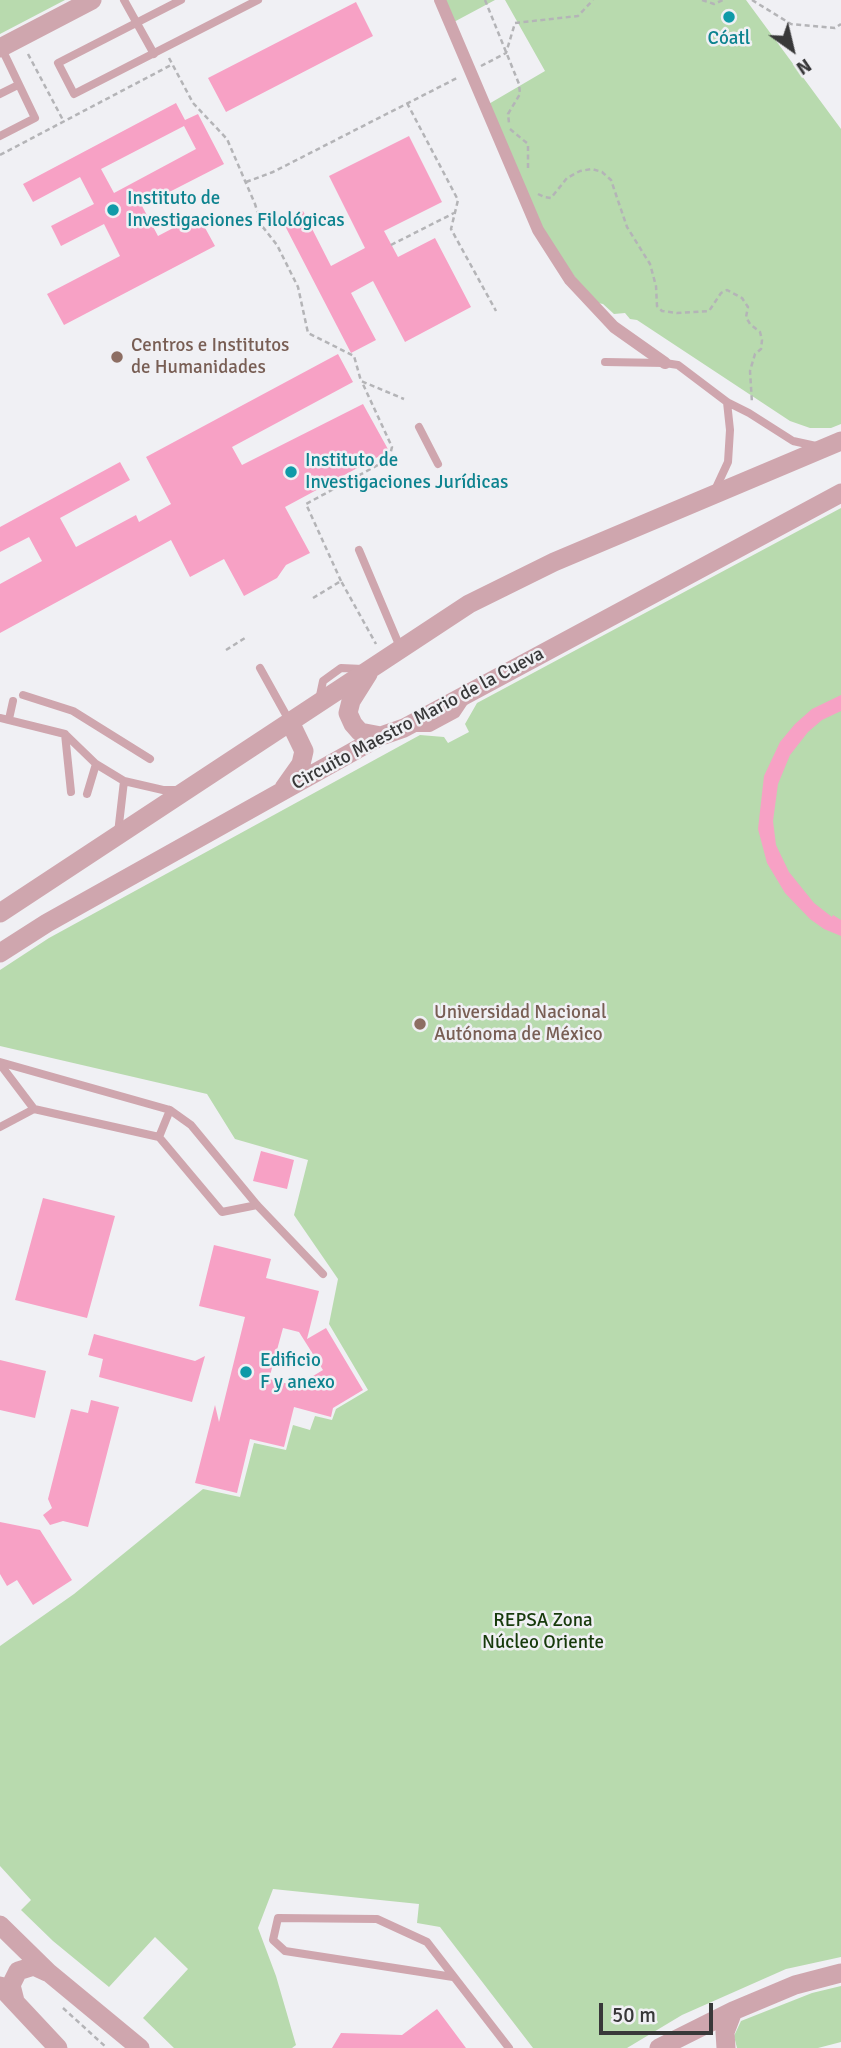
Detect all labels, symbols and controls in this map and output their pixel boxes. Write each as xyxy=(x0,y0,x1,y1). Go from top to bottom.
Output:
marker: Cóatl xyxy=(721,9,737,25)
north arrow xyxy=(757,14,827,84)
place label: Cóatl xyxy=(708,28,750,50)
text: N xyxy=(792,53,816,80)
place label: Instituto de Investigaciones Filológicas xyxy=(127,188,345,232)
marker: Instituto de Investigaciones Filológicas xyxy=(105,202,121,218)
place label: Centros e Institutos de Humanidades xyxy=(131,335,289,379)
marker: Centros e Institutos de Humanidades xyxy=(109,349,125,365)
place label: Instituto de Investigaciones Jurídicas xyxy=(305,450,508,494)
marker: Instituto de Investigaciones Jurídicas xyxy=(283,464,299,480)
street label: Circuito Maestro Mario de la Cueva xyxy=(288,643,548,795)
place label: Universidad Nacional Autónoma de México xyxy=(434,1002,607,1046)
marker: Universidad Nacional Autónoma de México xyxy=(412,1016,428,1032)
place label: Edificio F y anexo xyxy=(260,1350,335,1394)
marker: Edificio F y anexo xyxy=(238,1364,254,1380)
park label: REPSA Zona Núcleo Oriente xyxy=(482,1610,604,1654)
scale bar xyxy=(603,1988,717,2032)
text: 50 m xyxy=(612,2002,656,2028)

